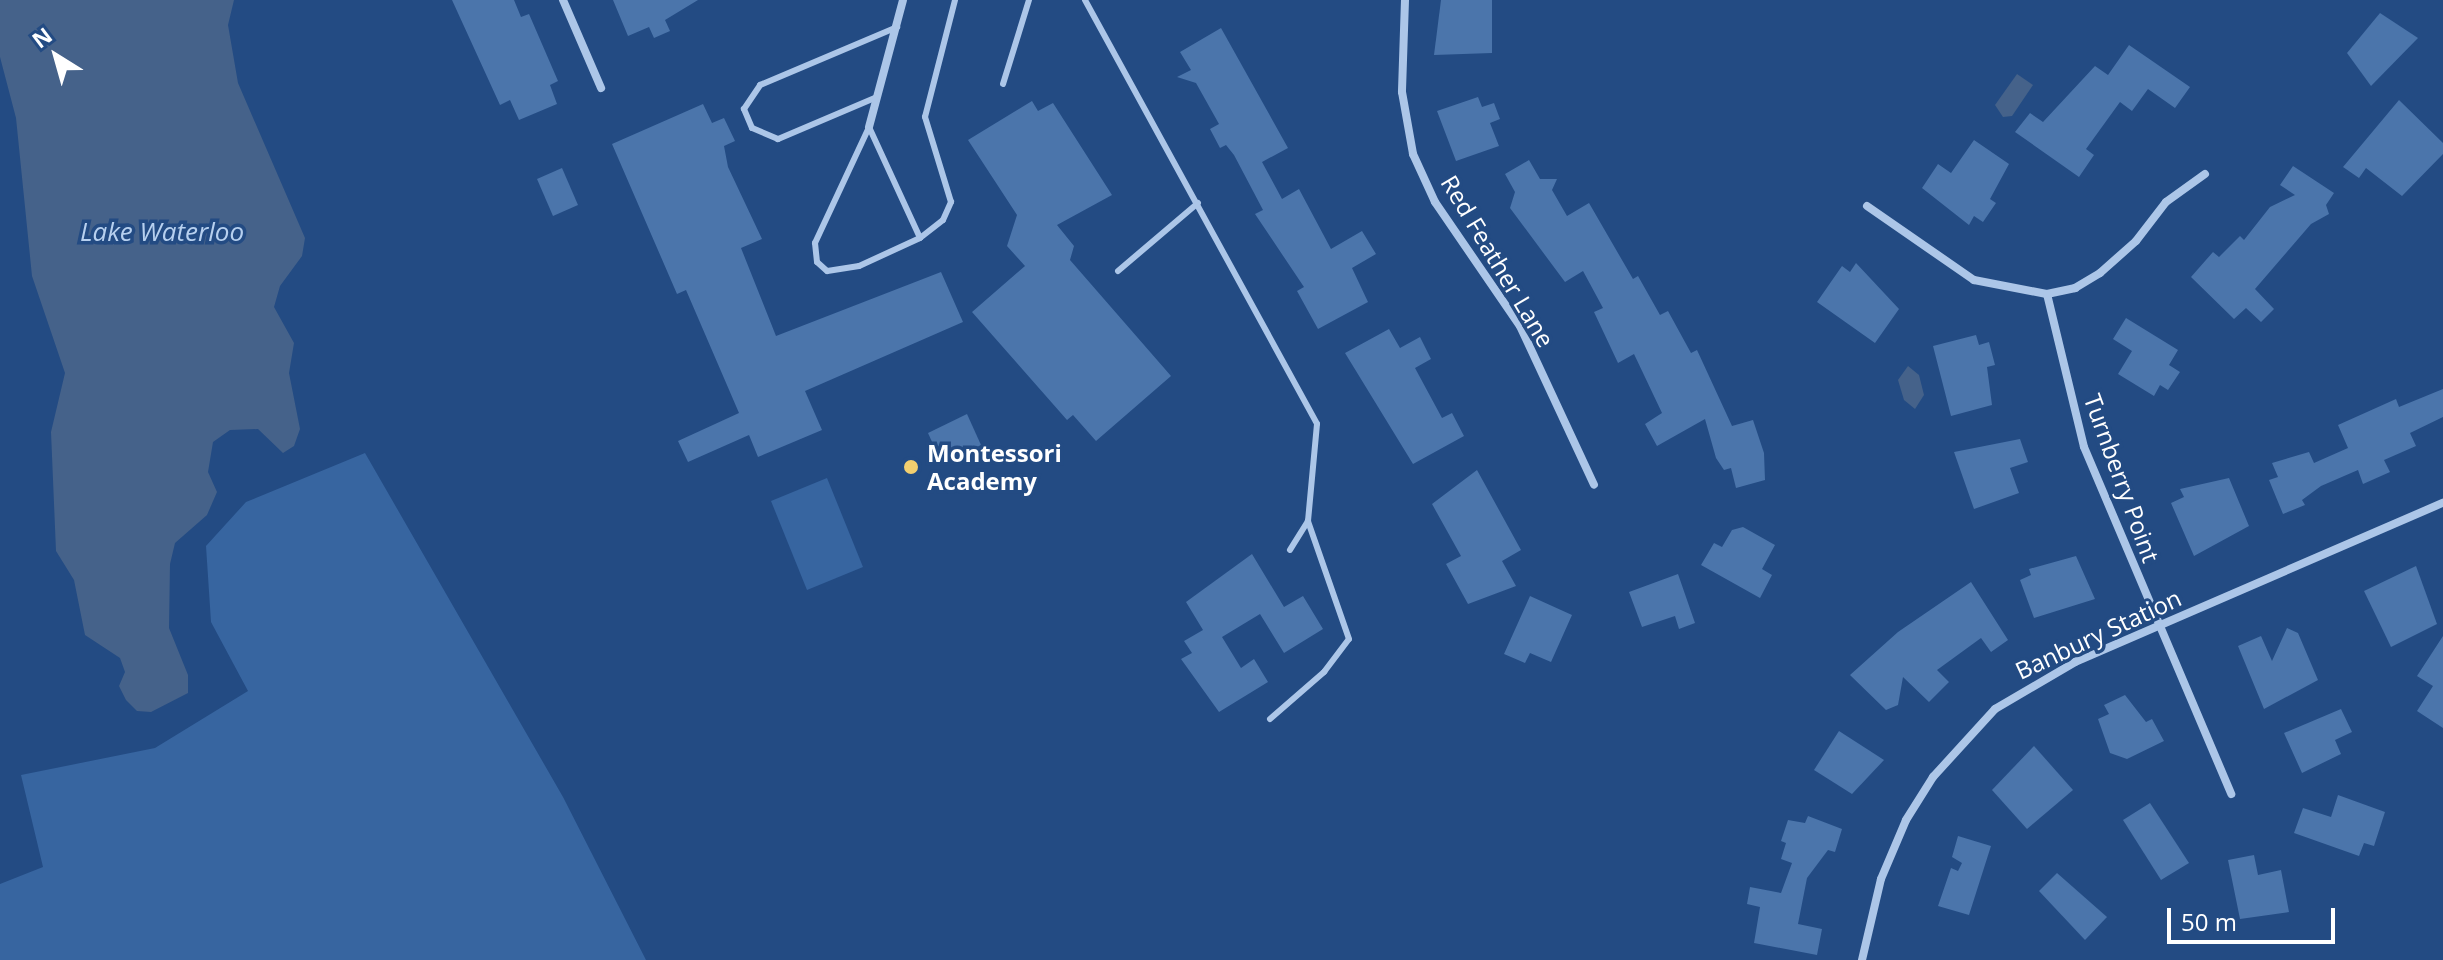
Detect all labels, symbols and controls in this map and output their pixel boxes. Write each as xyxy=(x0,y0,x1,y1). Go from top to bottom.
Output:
north arrow xyxy=(16,16,96,96)
text: N xyxy=(25,19,58,54)
street label: Red Feather Lane xyxy=(1435,170,1561,352)
water label: Lake Waterloo xyxy=(80,216,244,248)
street label: Turnberry Point xyxy=(2078,390,2166,566)
place label: Montessori Academy xyxy=(927,439,1062,495)
marker: Montessori Academy xyxy=(902,458,920,476)
street label: Banbury Station xyxy=(2010,583,2186,685)
scale bar xyxy=(2171,892,2339,942)
text: 50 m xyxy=(2181,905,2237,938)

